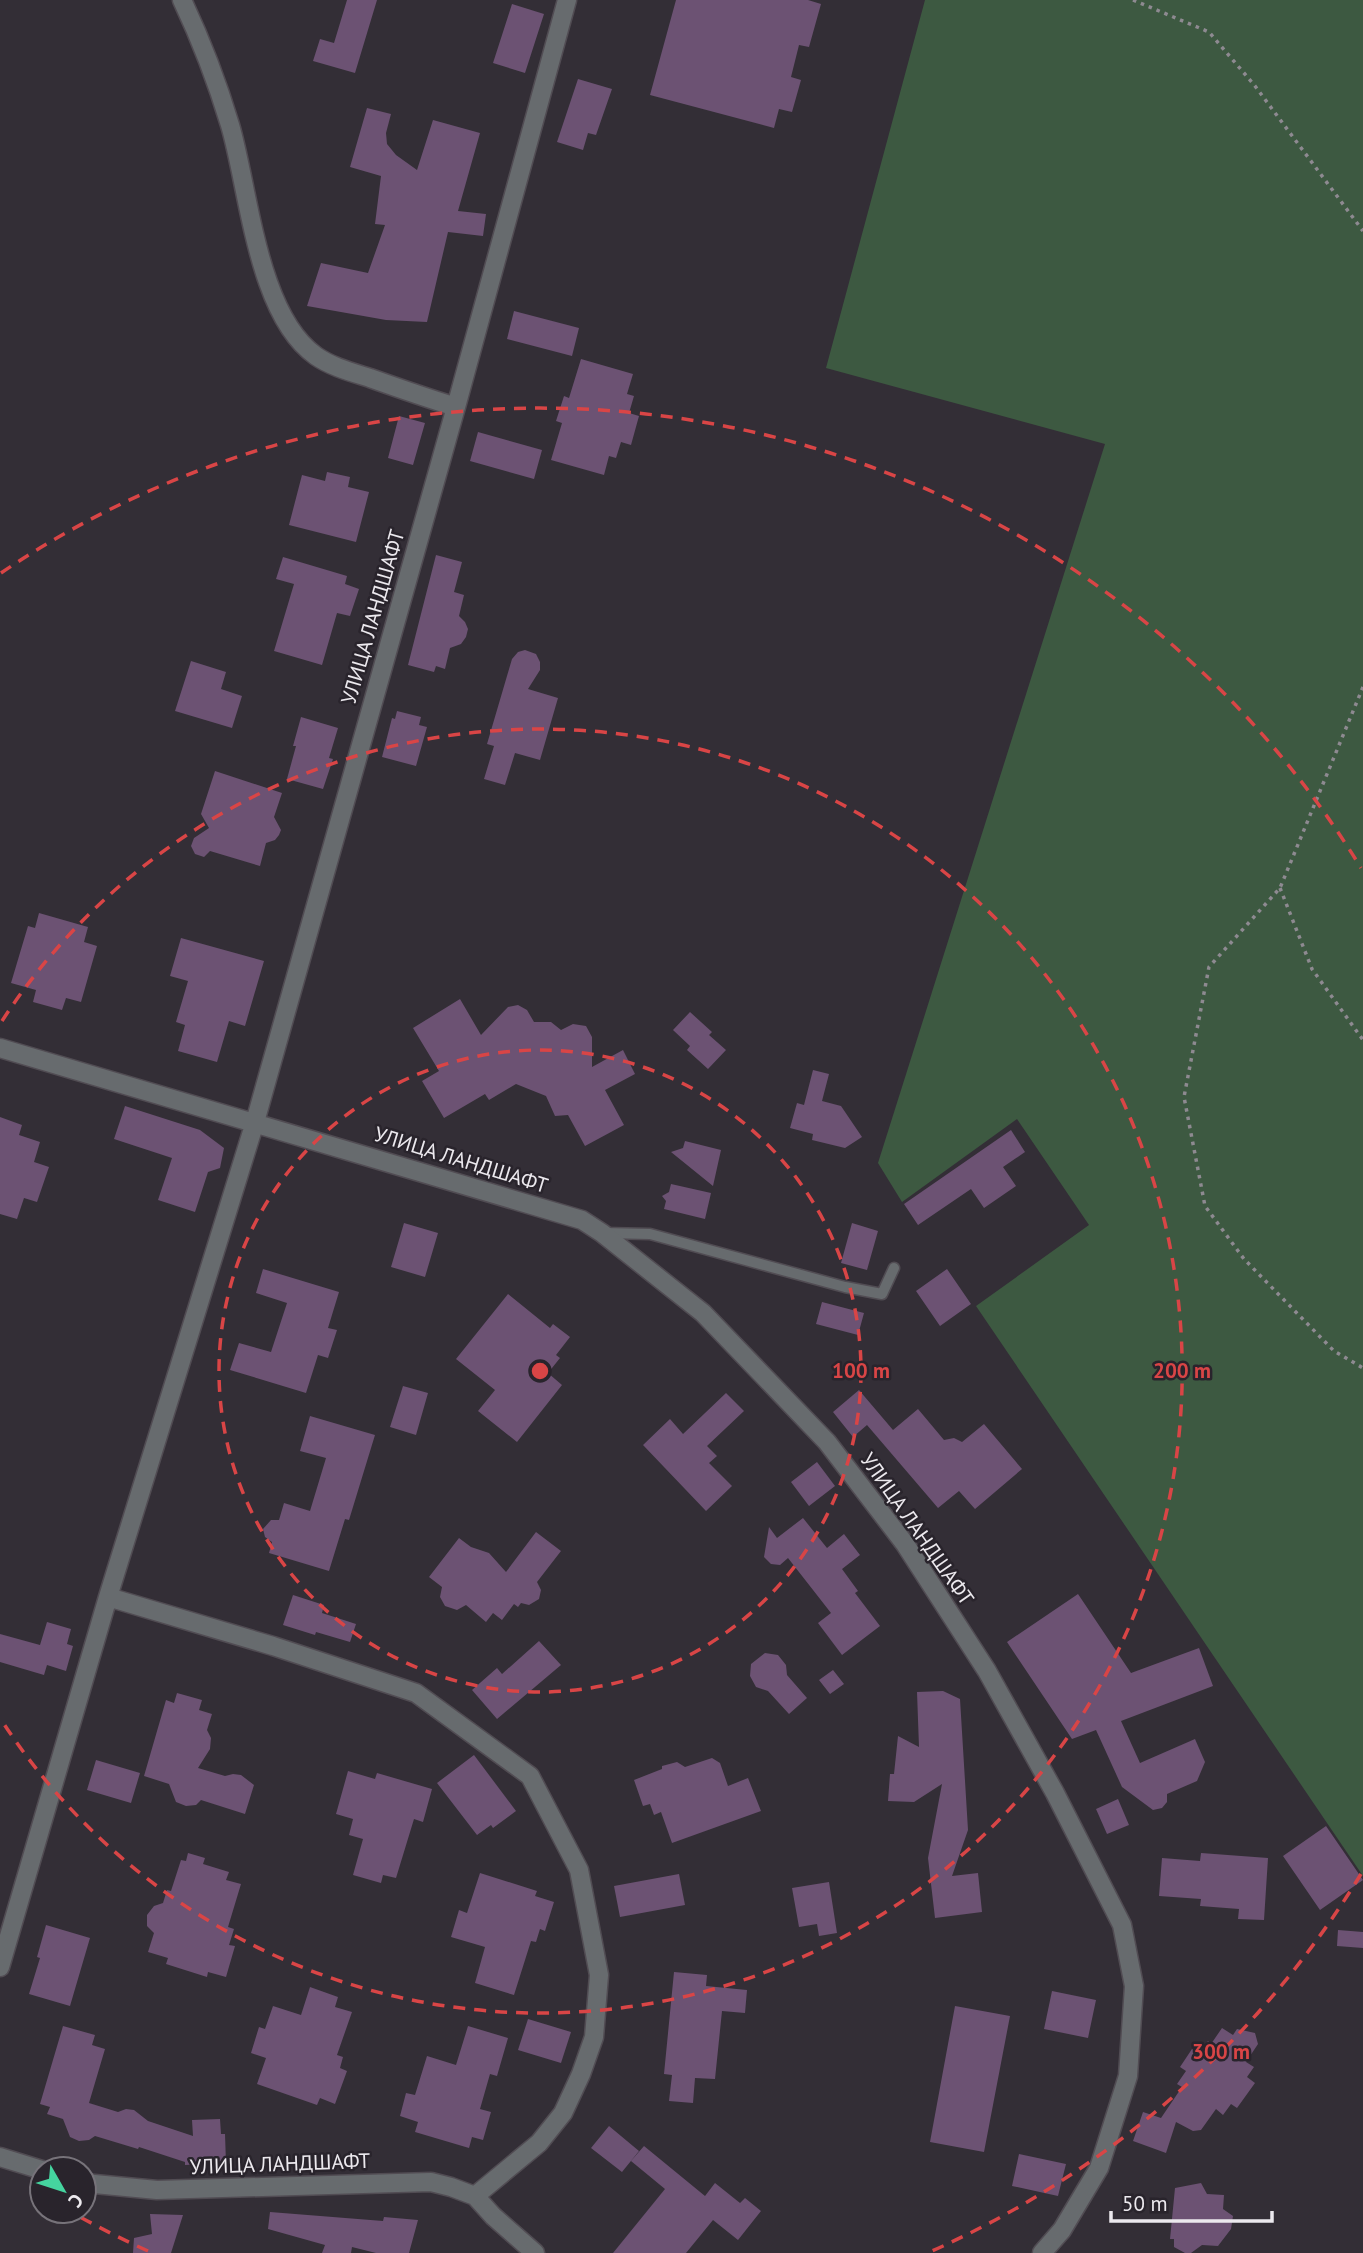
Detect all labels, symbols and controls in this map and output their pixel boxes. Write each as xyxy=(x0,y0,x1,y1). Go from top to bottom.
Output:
street label: УЛИЦА ЛАНДШАФТ xyxy=(335,526,410,707)
street label: УЛИЦА ЛАНДШАФТ xyxy=(371,1120,552,1199)
text: 100 m xyxy=(832,1357,890,1384)
text: 200 m xyxy=(1153,1357,1211,1384)
centre of rings xyxy=(528,1359,552,1383)
street label: УЛИЦА ЛАНДШАФТ xyxy=(855,1447,980,1611)
text: 300 m xyxy=(1192,2038,1250,2065)
street label: УЛИЦА ЛАНДШАФТ xyxy=(189,2147,371,2180)
north arrow xyxy=(28,2155,98,2225)
scale bar xyxy=(1111,2180,1272,2224)
text: С xyxy=(63,2189,89,2213)
text: 50 m xyxy=(1122,2190,1168,2217)

